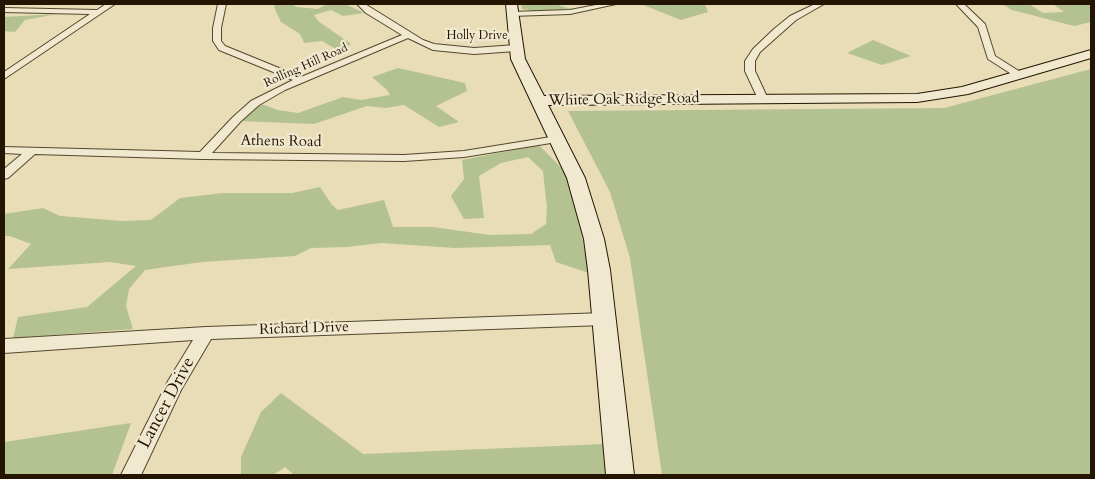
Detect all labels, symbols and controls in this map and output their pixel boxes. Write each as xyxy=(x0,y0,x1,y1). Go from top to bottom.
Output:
street label: Holly Drive xyxy=(446,29,508,43)
street label: Rolling Hill Road xyxy=(262,41,350,91)
street label: White Oak Ridge Road xyxy=(548,90,700,110)
street label: Athens Road xyxy=(240,132,322,152)
street label: Richard Drive xyxy=(259,318,349,340)
street label: Lancer Drive xyxy=(134,354,200,452)

